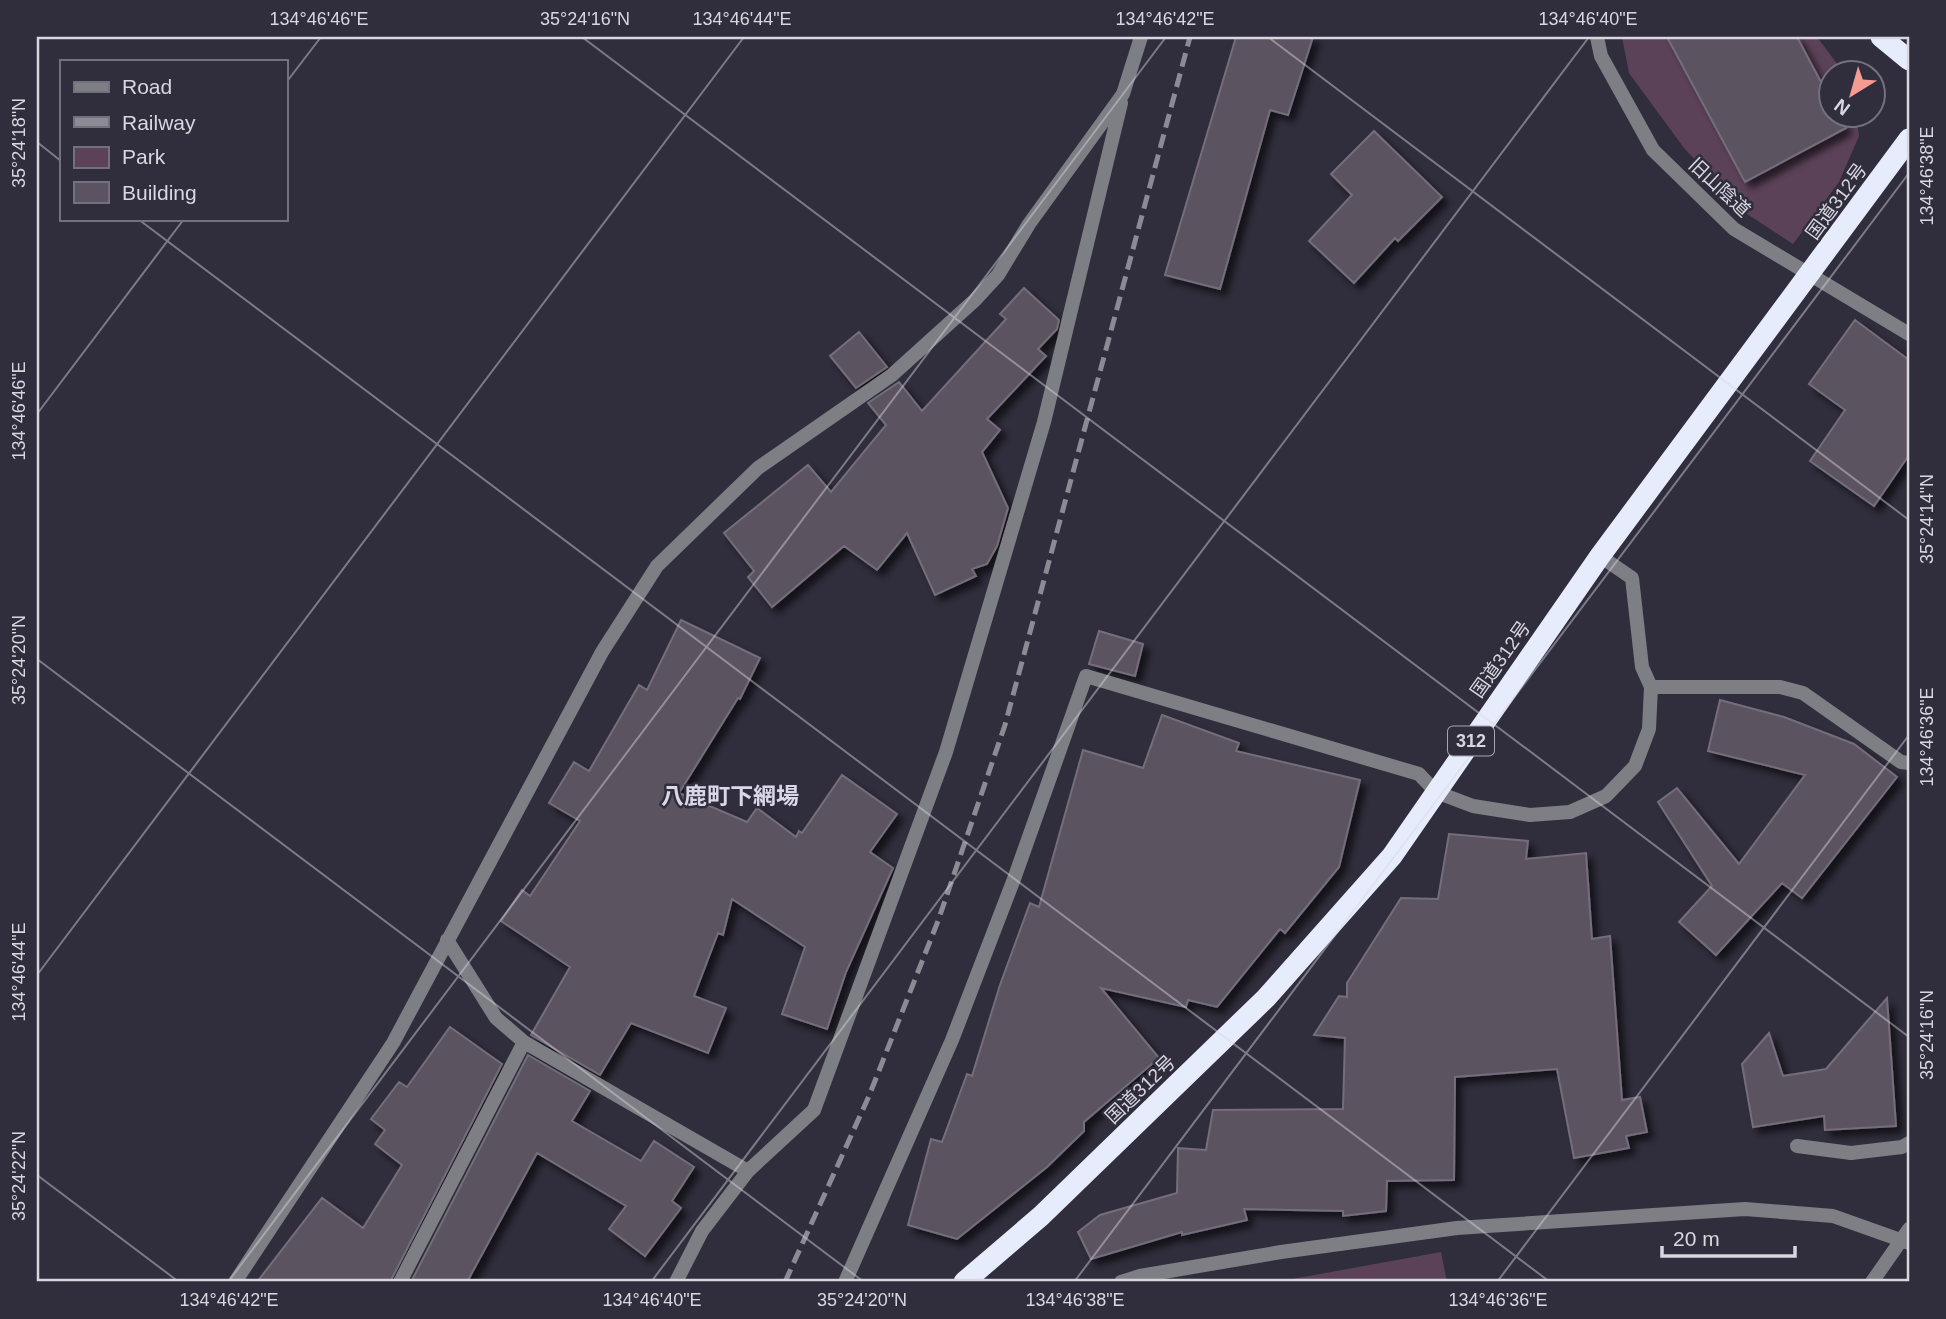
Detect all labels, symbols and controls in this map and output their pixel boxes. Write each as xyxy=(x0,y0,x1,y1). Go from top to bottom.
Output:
text: 134°46'46"E xyxy=(269,9,369,29)
text: 35°24'16"N xyxy=(540,9,630,29)
text: 134°46'44"E xyxy=(692,9,792,29)
text: 134°46'42"E xyxy=(1115,9,1215,29)
text: 134°46'40"E xyxy=(1538,9,1638,29)
legend xyxy=(60,60,287,220)
north arrow xyxy=(1816,60,1886,130)
text: Road xyxy=(122,75,172,98)
text: N xyxy=(1830,95,1854,120)
text: 35°24'18"N xyxy=(9,98,29,188)
text: Railway xyxy=(122,111,196,134)
text: 134°46'38"E xyxy=(1917,126,1937,226)
text: Park xyxy=(122,145,166,168)
street label: 旧山陰道 xyxy=(1685,154,1755,221)
street label: 国道312号 xyxy=(1802,159,1871,243)
text: Building xyxy=(122,181,197,204)
text: 134°46'46"E xyxy=(9,361,29,461)
text: 35°24'14"N xyxy=(1917,474,1937,564)
text: 35°24'20"N xyxy=(9,615,29,705)
street label: 国道312号 xyxy=(1466,617,1534,702)
text: 134°46'36"E xyxy=(1917,687,1937,787)
road number: 312 xyxy=(1448,726,1494,756)
district label: 八鹿町下網場 xyxy=(661,783,799,809)
text: 134°46'44"E xyxy=(9,922,29,1022)
text: 35°24'16"N xyxy=(1917,990,1937,1080)
street label: 国道312号 xyxy=(1101,1051,1180,1128)
text: 35°24'22"N xyxy=(9,1131,29,1221)
scale bar xyxy=(1662,1214,1796,1258)
text: 20 m xyxy=(1673,1227,1720,1250)
text: 134°46'42"E xyxy=(179,1290,279,1310)
text: 134°46'40"E xyxy=(602,1290,702,1310)
text: 35°24'20"N xyxy=(817,1290,907,1310)
text: 134°46'38"E xyxy=(1025,1290,1125,1310)
text: 134°46'36"E xyxy=(1448,1290,1548,1310)

